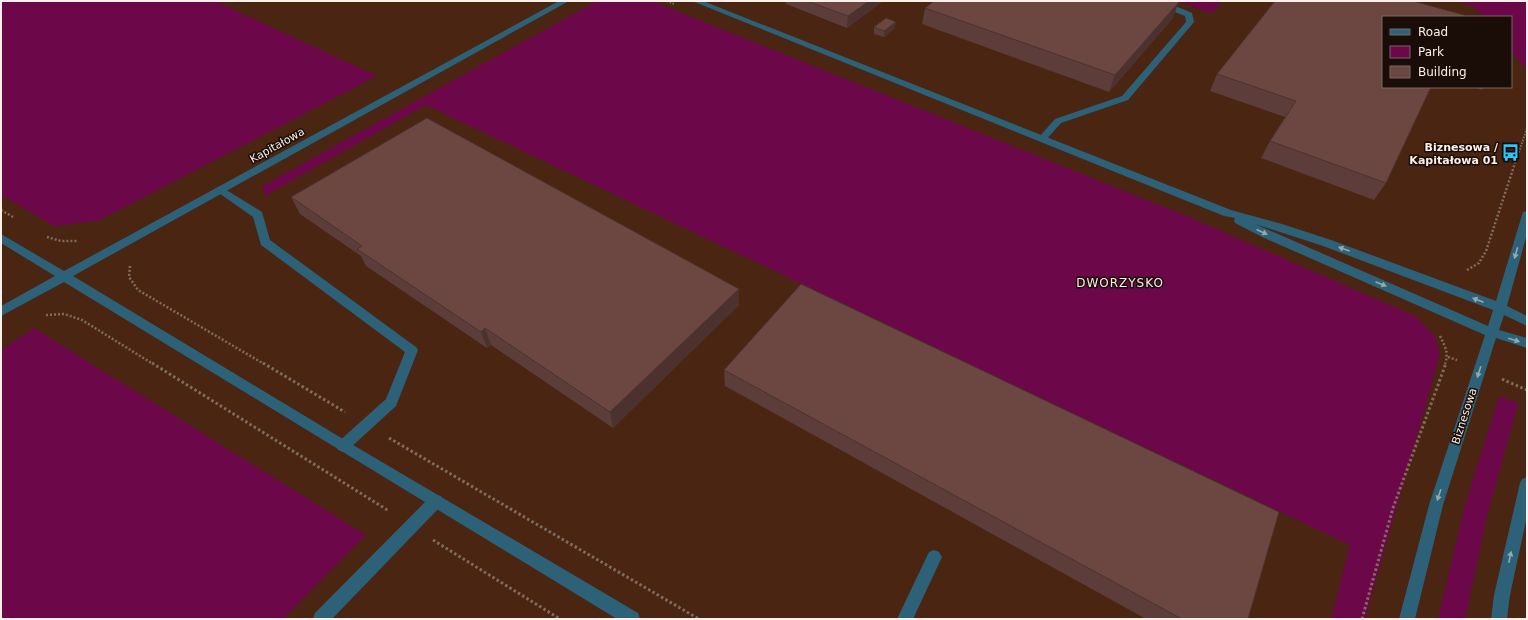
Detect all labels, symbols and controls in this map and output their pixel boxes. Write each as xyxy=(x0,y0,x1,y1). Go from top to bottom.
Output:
legend xyxy=(1382,16,1512,88)
text: Road xyxy=(1418,25,1448,39)
text: Park xyxy=(1418,45,1444,59)
text: Building xyxy=(1418,65,1467,79)
street label: Kapitałowa xyxy=(248,125,307,166)
place label: Biznesowa / Kapitałowa 01 xyxy=(1409,141,1499,167)
bus stop icon: Biznesowa / Kapitałowa 01 xyxy=(1501,143,1521,163)
one-way arrow xyxy=(1256,229,1268,235)
one-way arrow xyxy=(1337,246,1349,252)
one-way arrow xyxy=(1513,247,1519,259)
district label: DWORZYSKO xyxy=(1076,276,1164,290)
one-way arrow xyxy=(1376,281,1387,287)
one-way arrow xyxy=(1472,297,1484,303)
one-way arrow xyxy=(1508,337,1520,343)
one-way arrow xyxy=(1476,366,1482,378)
street label: Biznesowa xyxy=(1449,386,1480,446)
one-way arrow xyxy=(1436,490,1442,502)
one-way arrow xyxy=(1508,550,1514,563)

